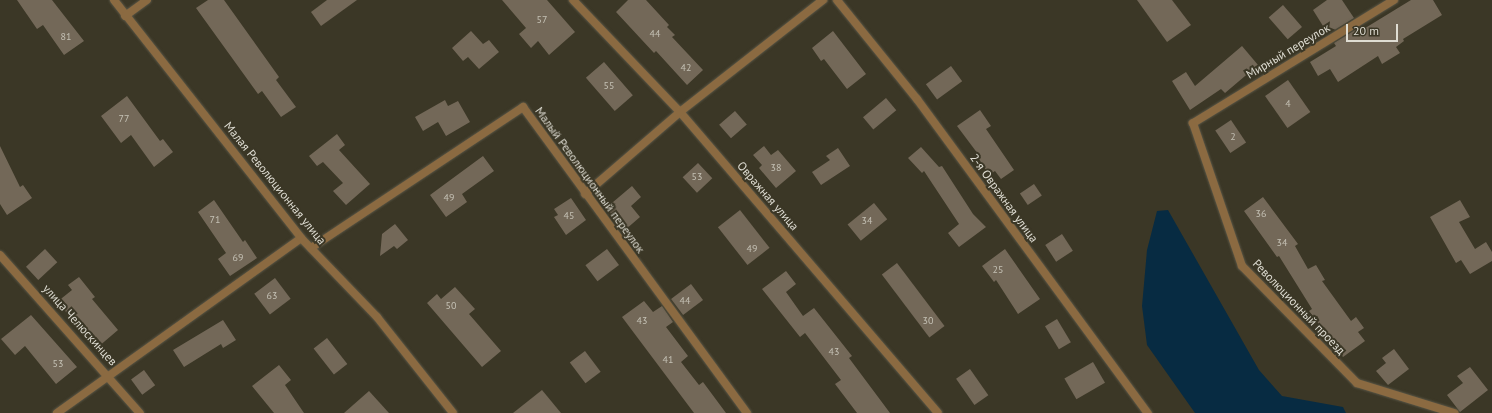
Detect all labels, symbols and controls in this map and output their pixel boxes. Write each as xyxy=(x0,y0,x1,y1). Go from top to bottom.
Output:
house number: 57 xyxy=(537,14,547,26)
scale bar xyxy=(1348,16,1400,42)
street label: Мирный переулок xyxy=(1243,20,1333,82)
text: 20 m xyxy=(1353,23,1379,38)
house number: 44 xyxy=(650,28,660,40)
house number: 81 xyxy=(61,31,71,43)
house number: 42 xyxy=(681,62,691,74)
house number: 55 xyxy=(604,80,614,92)
house number: 4 xyxy=(1285,98,1291,110)
street label: Малый Революционный переулок xyxy=(532,104,648,256)
house number: 77 xyxy=(119,113,129,125)
street label: Малая Революционная улица xyxy=(221,119,329,247)
house number: 2 xyxy=(1230,131,1236,143)
street label: 2-я Овражная улица xyxy=(967,151,1041,245)
street label: Овражная улица xyxy=(734,159,802,233)
house number: 38 xyxy=(771,162,781,174)
house number: 53 xyxy=(692,171,702,183)
house number: 49 xyxy=(444,192,454,204)
house number: 36 xyxy=(1256,208,1266,220)
house number: 45 xyxy=(564,210,574,222)
house number: 71 xyxy=(210,214,220,226)
house number: 34 xyxy=(862,215,872,227)
house number: 34 xyxy=(1277,237,1287,249)
house number: 49 xyxy=(747,243,757,255)
house number: 69 xyxy=(233,252,243,264)
street label: Революционный проезд xyxy=(1250,256,1348,358)
house number: 25 xyxy=(993,264,1003,276)
street label: улица Челюскинцев xyxy=(40,281,120,369)
house number: 63 xyxy=(267,290,277,302)
house number: 44 xyxy=(680,295,690,307)
house number: 50 xyxy=(446,300,456,312)
house number: 43 xyxy=(637,315,647,327)
house number: 30 xyxy=(923,315,933,327)
house number: 43 xyxy=(829,346,839,358)
house number: 41 xyxy=(663,354,673,366)
house number: 53 xyxy=(53,358,63,370)

